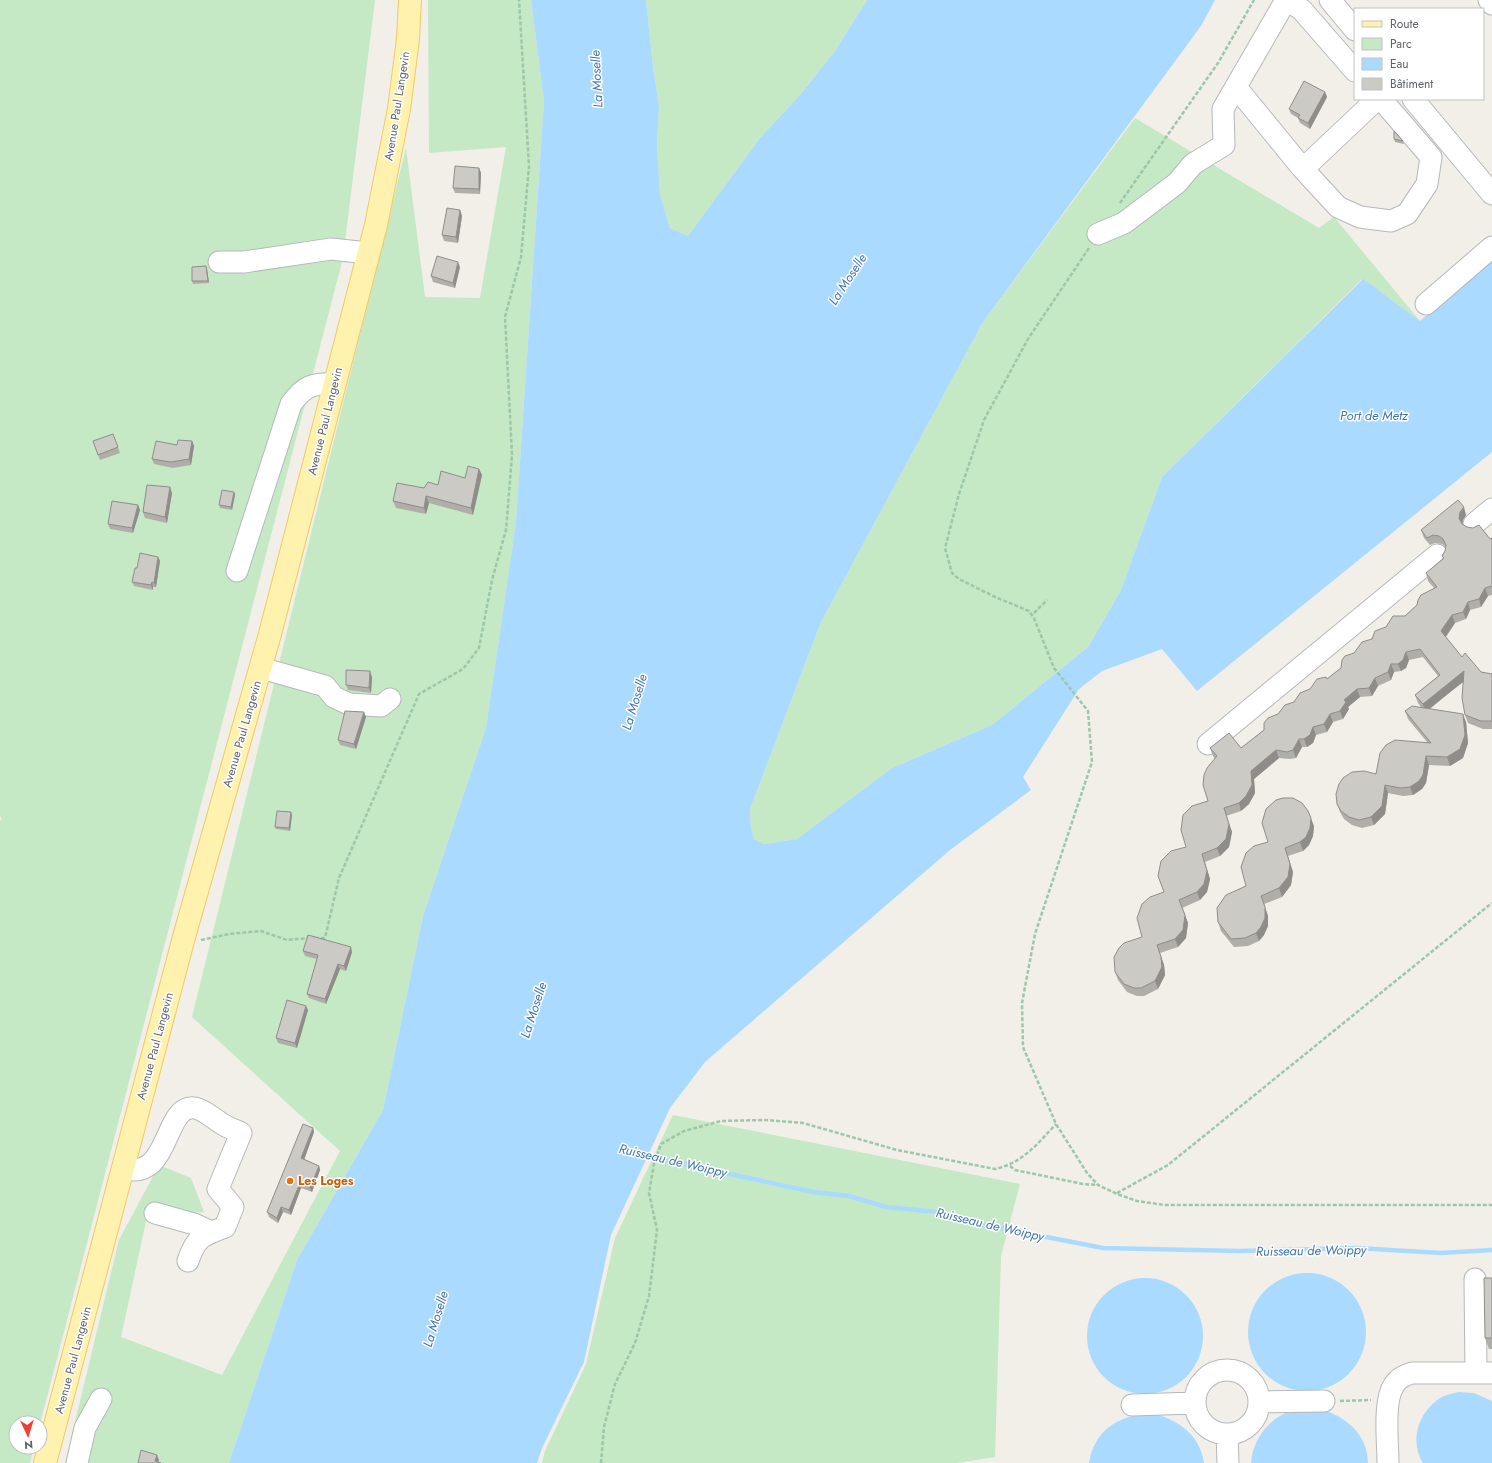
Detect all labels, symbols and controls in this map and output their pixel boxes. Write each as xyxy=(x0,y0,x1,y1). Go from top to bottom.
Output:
legend xyxy=(1354,8,1484,100)
text: Route xyxy=(1390,15,1419,33)
text: Parc xyxy=(1390,35,1412,53)
water label: La Moselle xyxy=(585,49,607,108)
street label: Avenue Paul Langevin xyxy=(379,50,415,162)
text: Eau xyxy=(1390,55,1409,73)
text: Bâtiment xyxy=(1390,75,1433,93)
water label: La Moselle xyxy=(824,249,871,309)
street label: Avenue Paul Langevin xyxy=(303,365,347,477)
water label: Port de Metz xyxy=(1340,406,1409,425)
water label: La Moselle xyxy=(617,671,652,733)
street label: Avenue Paul Langevin xyxy=(218,678,266,790)
water label: La Moselle xyxy=(516,979,552,1041)
street label: Avenue Paul Langevin xyxy=(132,990,178,1102)
water label: Ruisseau de Woippy xyxy=(617,1139,730,1182)
place label: Les Loges xyxy=(298,1172,354,1190)
marker: Les Loges xyxy=(285,1176,295,1186)
water label: Ruisseau de Woippy xyxy=(934,1203,1047,1246)
water label: Ruisseau de Woippy xyxy=(1256,1240,1368,1261)
water label: La Moselle xyxy=(418,1288,453,1350)
street label: Avenue Paul Langevin xyxy=(50,1304,96,1416)
north arrow xyxy=(8,1415,48,1455)
text: N xyxy=(24,1437,34,1453)

